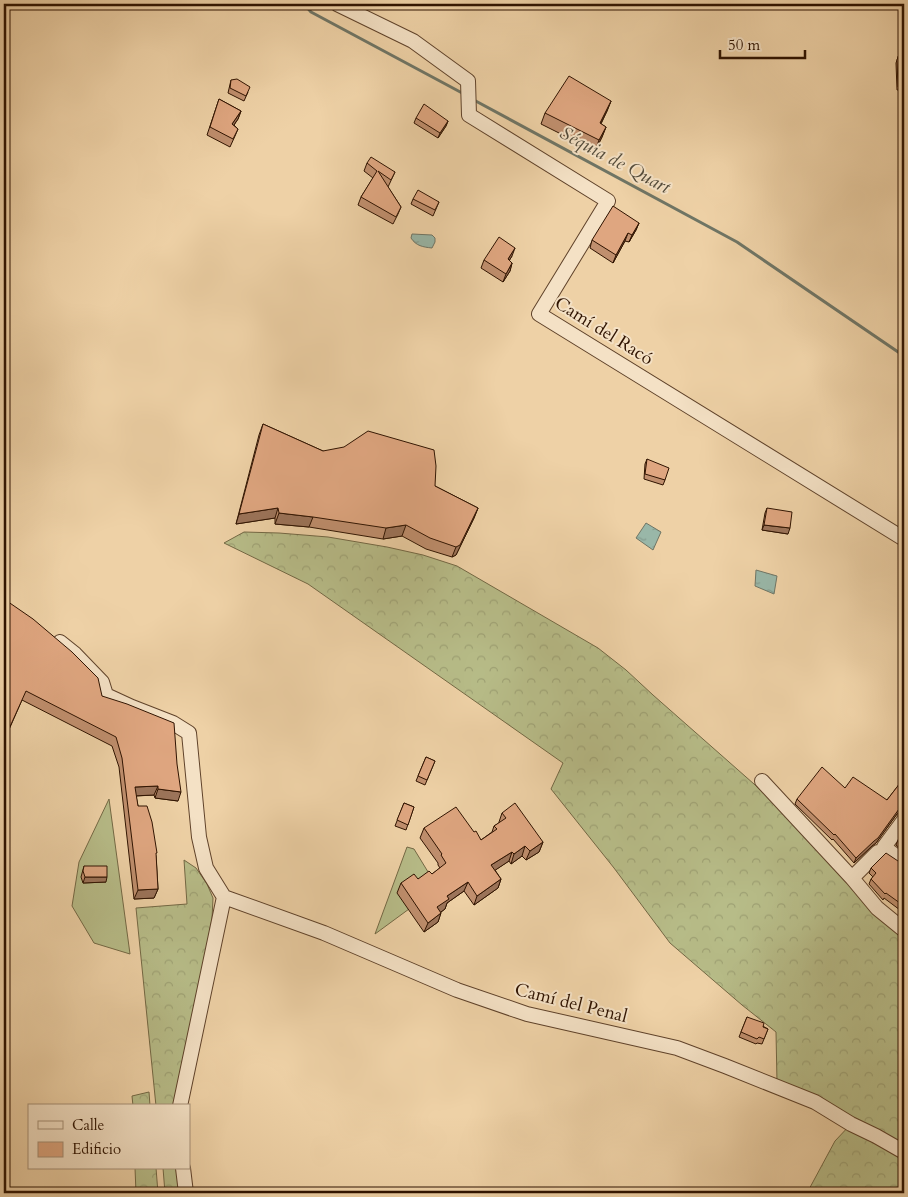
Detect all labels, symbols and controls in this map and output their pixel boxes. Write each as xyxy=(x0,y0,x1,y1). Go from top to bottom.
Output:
scale bar xyxy=(720,28,806,60)
text: 50 m xyxy=(728,35,760,55)
water label: Séquia de Quart xyxy=(555,120,675,200)
street label: Camí del Racó xyxy=(550,291,658,371)
street label: Camí del Penal xyxy=(512,977,630,1029)
legend xyxy=(28,1104,190,1170)
text: Calle xyxy=(72,1115,105,1135)
text: Edificio xyxy=(72,1139,121,1159)

